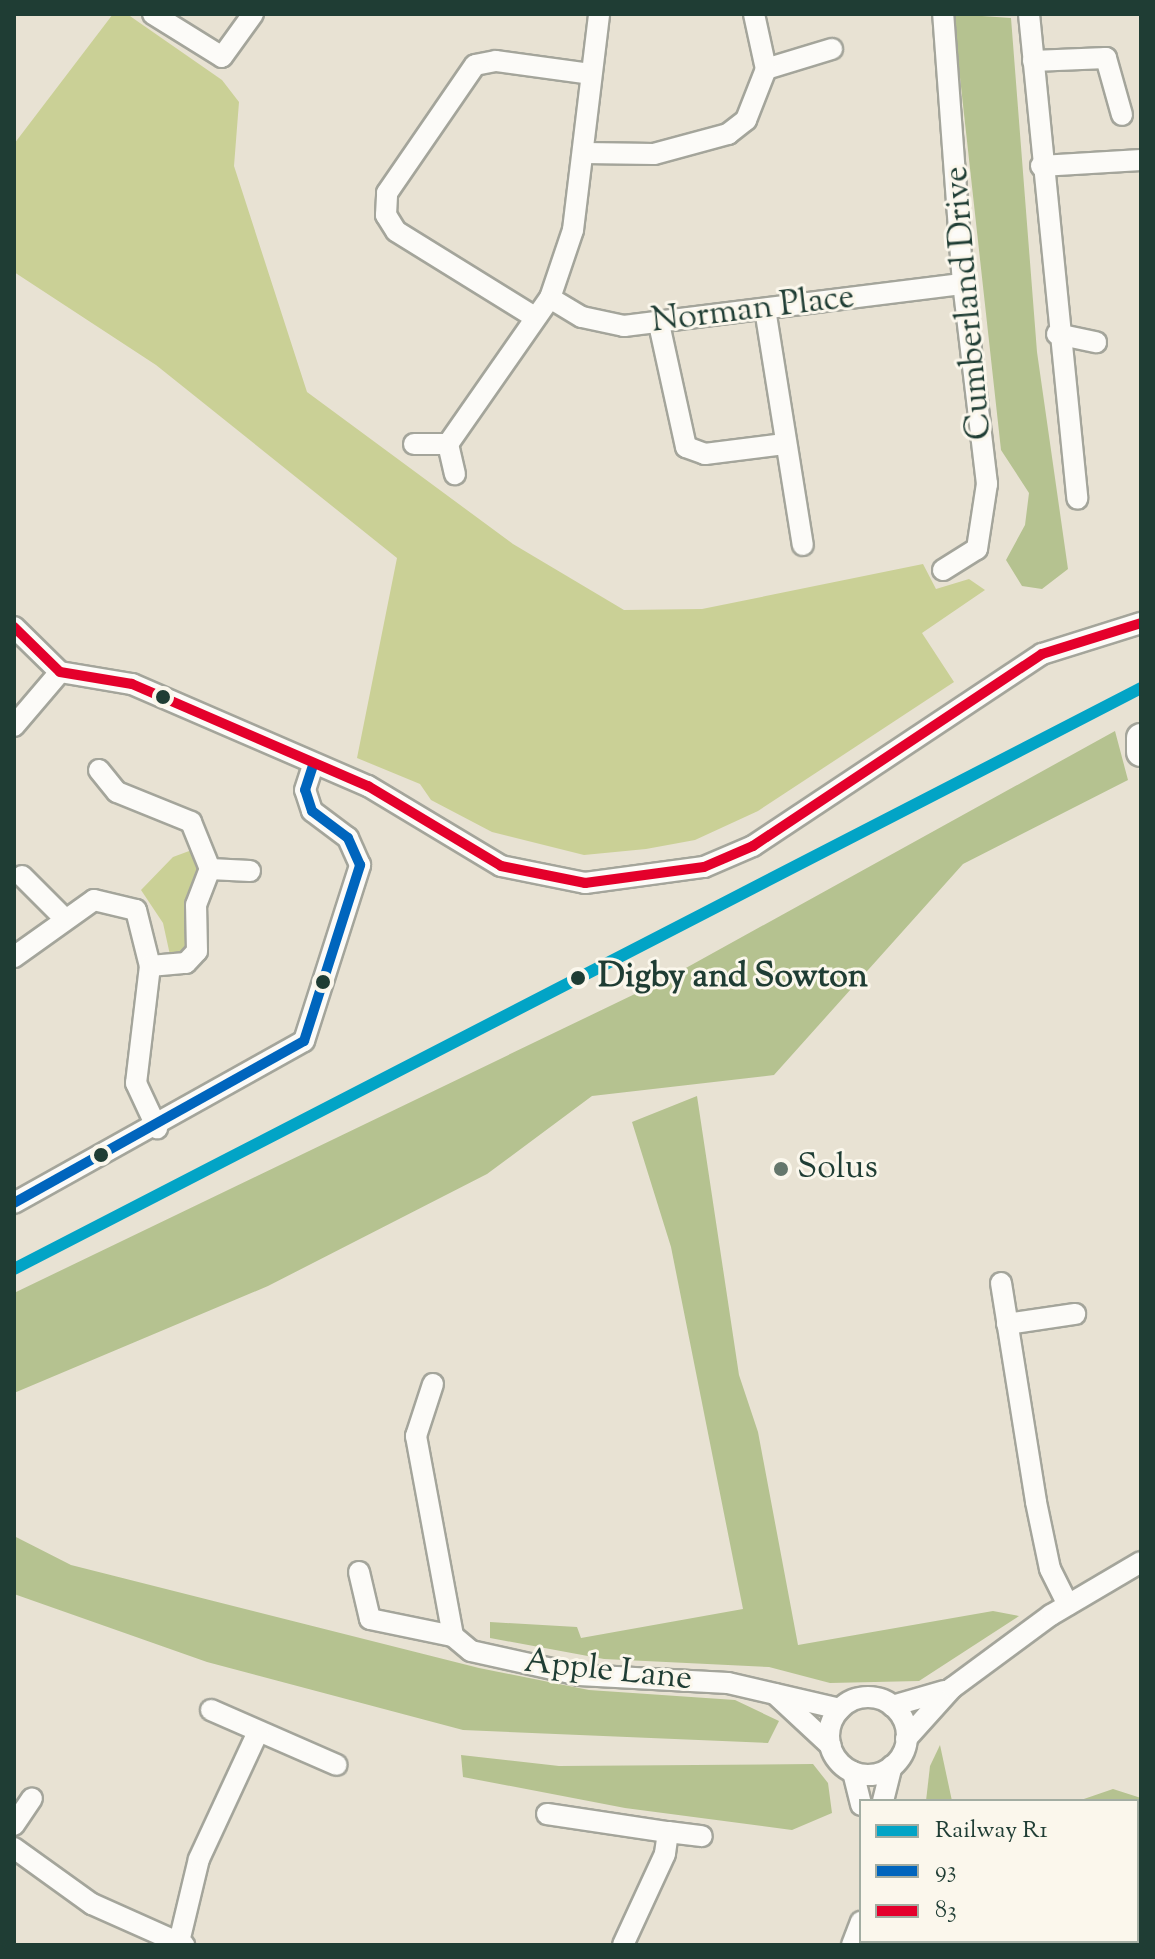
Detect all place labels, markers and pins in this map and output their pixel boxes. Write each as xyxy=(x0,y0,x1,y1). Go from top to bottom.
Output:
unlabelled marker xyxy=(155,689,171,705)
place label: Digby and Sowton xyxy=(598,958,868,998)
marker: Digby and Sowton xyxy=(565,965,591,991)
unlabelled marker xyxy=(315,974,331,990)
unlabelled marker xyxy=(93,1147,109,1163)
place label: Solus xyxy=(797,1149,878,1189)
marker: Solus xyxy=(772,1160,790,1178)

